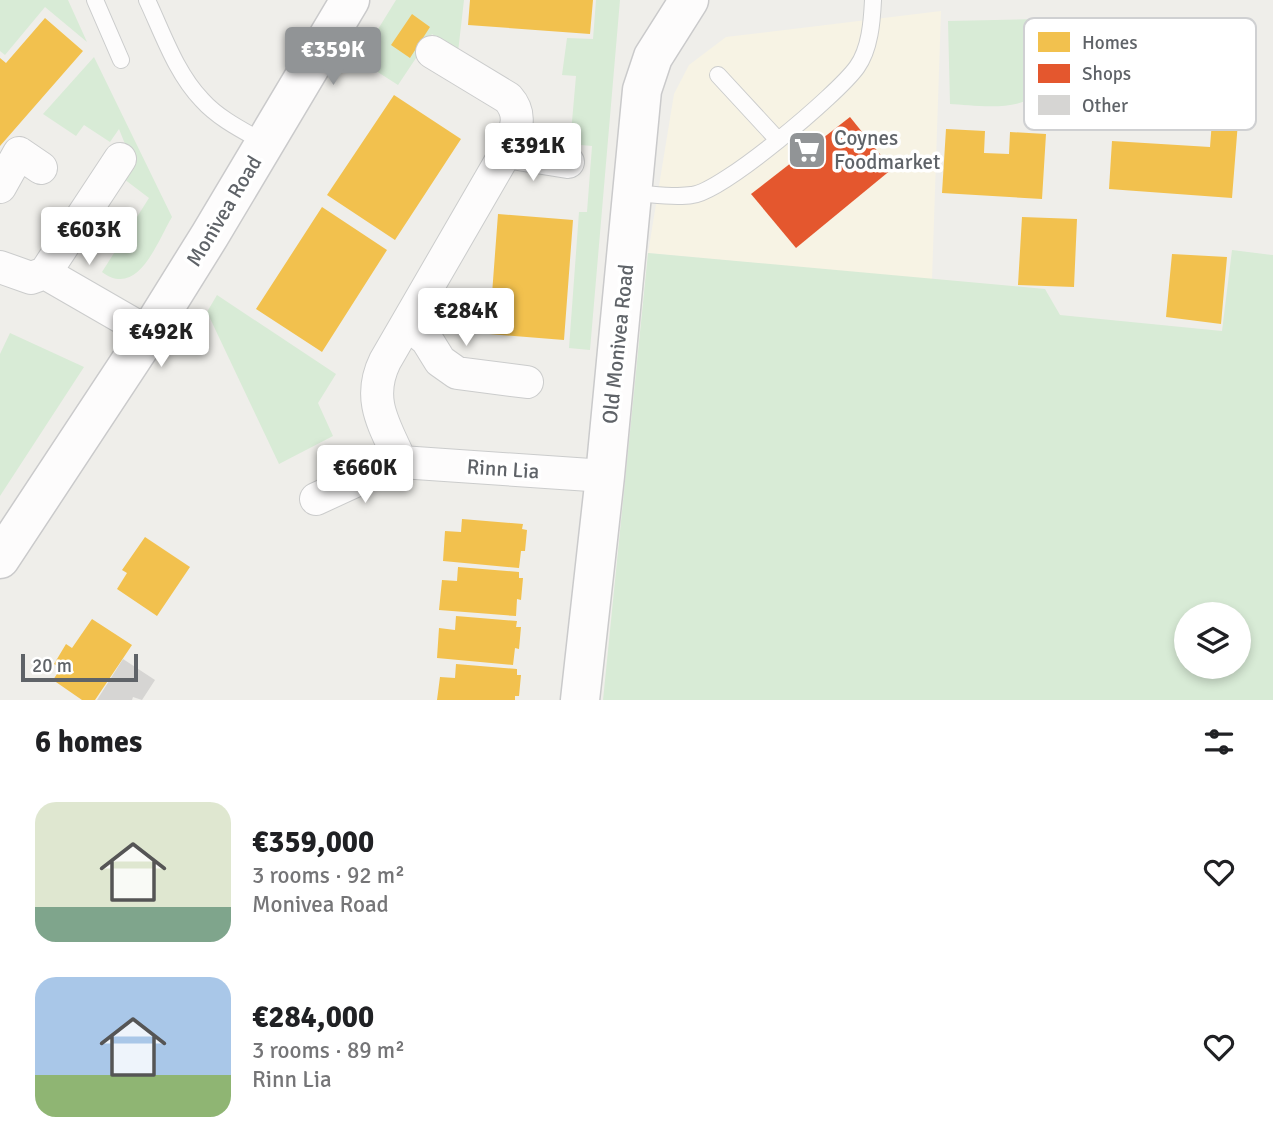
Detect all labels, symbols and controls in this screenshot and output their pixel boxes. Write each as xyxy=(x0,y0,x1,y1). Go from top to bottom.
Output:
legend xyxy=(1024,18,1256,130)
pin: €359K xyxy=(284,28,382,87)
text: Homes xyxy=(1082,31,1138,55)
text: €359K xyxy=(301,35,365,64)
text: Shops xyxy=(1082,62,1131,86)
text: Other xyxy=(1082,94,1128,118)
pin: €391K xyxy=(484,124,582,183)
place label: Coynes Foodmarket xyxy=(834,125,940,175)
supermarket icon: Coynes Foodmarket xyxy=(786,129,828,171)
text: €391K xyxy=(501,131,565,160)
street label: Monivea Road xyxy=(181,151,267,271)
pin: €603K xyxy=(40,208,138,267)
text: €603K xyxy=(57,215,121,244)
street label: Old Monivea Road xyxy=(597,263,639,425)
pin: €284K xyxy=(417,288,515,348)
text: €284K xyxy=(434,296,498,325)
pin: €492K xyxy=(112,310,210,369)
text: €492K xyxy=(129,317,193,346)
pin: €660K xyxy=(316,446,414,505)
text: €660K xyxy=(333,453,397,482)
street label: Rinn Lia xyxy=(466,453,540,485)
map controls xyxy=(1174,602,1251,679)
button: layers xyxy=(1174,602,1251,679)
scale bar xyxy=(21,651,138,683)
text: 20 m xyxy=(32,654,72,678)
icon: filters xyxy=(1200,723,1238,761)
text: 6 homes xyxy=(35,724,142,761)
text: €359,000 xyxy=(252,824,374,861)
icon: home xyxy=(91,830,175,914)
icon: heart xyxy=(1200,853,1238,891)
text: 3 rooms · 92 m² xyxy=(252,861,405,890)
text: Monivea Road xyxy=(252,890,389,919)
text: €284,000 xyxy=(252,999,374,1036)
icon: home xyxy=(91,1005,175,1089)
icon: heart xyxy=(1200,1028,1238,1066)
text: 3 rooms · 89 m² xyxy=(252,1036,405,1065)
text: Rinn Lia xyxy=(252,1065,332,1094)

